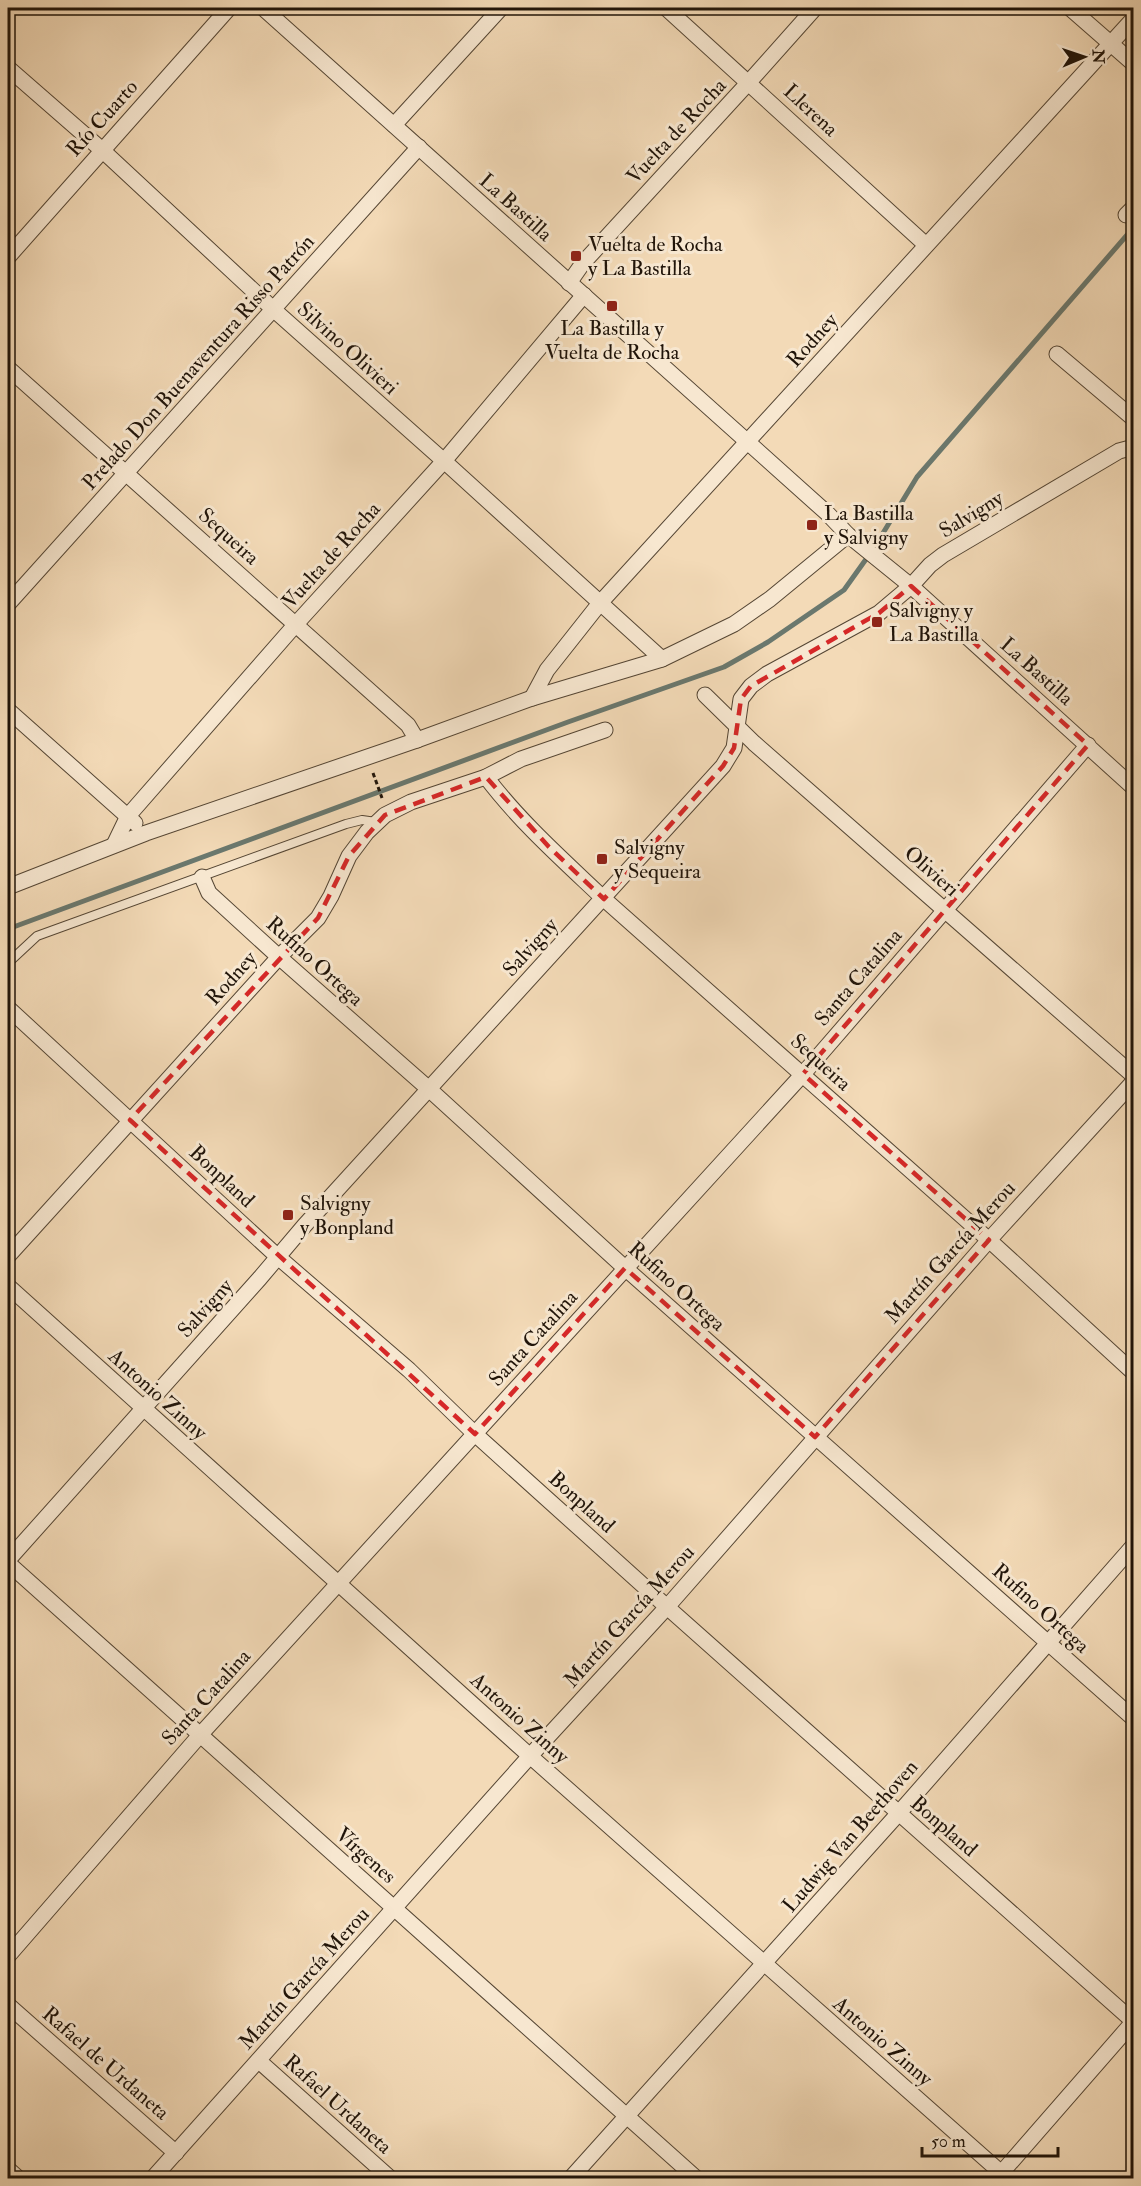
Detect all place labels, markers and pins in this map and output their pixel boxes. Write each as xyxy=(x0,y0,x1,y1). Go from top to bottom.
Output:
place label: Vuelta de Rocha y La Bastilla xyxy=(588,231,723,282)
marker: Vuelta de Rocha y La Bastilla xyxy=(569,249,583,263)
marker: La Bastilla y Vuelta de Rocha xyxy=(605,299,619,313)
place label: La Bastilla y Vuelta de Rocha xyxy=(545,315,680,366)
place label: La Bastilla y Salvigny xyxy=(824,500,914,551)
marker: La Bastilla y Salvigny xyxy=(805,518,819,532)
place label: Salvigny y La Bastilla xyxy=(889,597,979,648)
marker: Salvigny y La Bastilla xyxy=(870,615,884,629)
place label: Salvigny y Sequeira xyxy=(614,834,701,885)
marker: Salvigny y Sequeira xyxy=(595,852,609,866)
place label: Salvigny y Bonpland xyxy=(300,1190,395,1241)
marker: Salvigny y Bonpland xyxy=(281,1208,295,1222)

